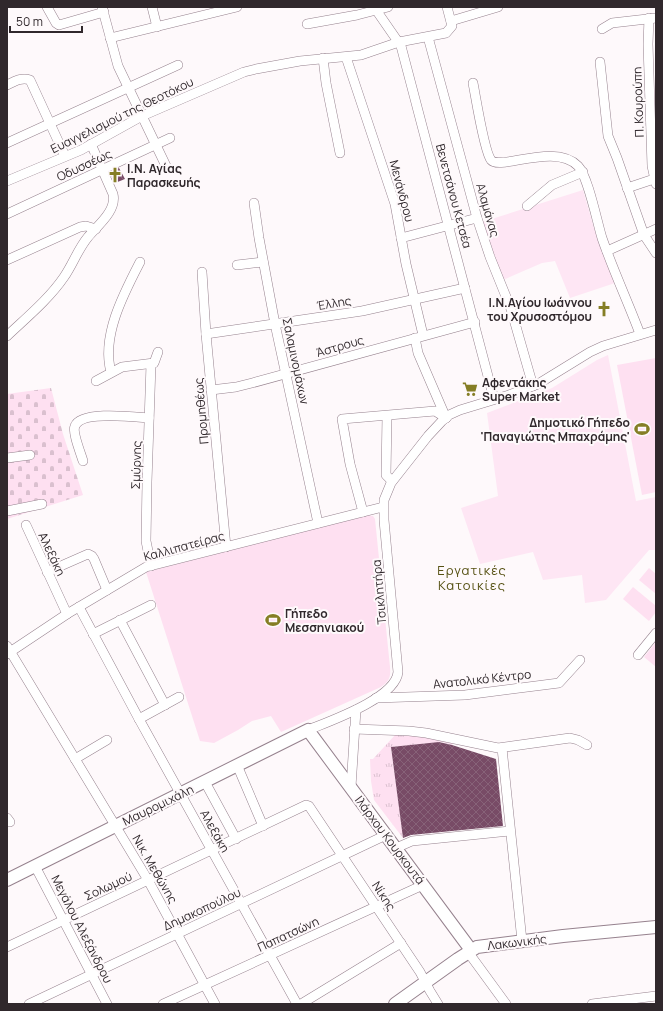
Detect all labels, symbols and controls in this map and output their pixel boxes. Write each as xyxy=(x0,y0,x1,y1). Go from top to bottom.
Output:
scale bar xyxy=(10,8,82,34)
text: 50 m xyxy=(16,13,43,30)
street label: Π. Κουρούπη xyxy=(628,66,648,138)
street label: Ευαγγελισμού της Θεοτόκου xyxy=(48,73,196,157)
street label: Βενετσάνου Κετσέα xyxy=(432,142,476,250)
street label: Οδυσσέως xyxy=(54,145,115,185)
street label: Μενάνδρου xyxy=(386,158,418,224)
place label: Ι.Ν. Αγίας Παρασκευής xyxy=(127,160,201,191)
church icon: Ι.Ν. Αγίας Παρασκευής xyxy=(106,166,124,184)
street label: Αλαμάνας xyxy=(472,181,504,239)
street label: Έλλης xyxy=(315,292,353,314)
place label: Ι.Ν.Αγίου Ιωάννου του Χρυσοστόμου xyxy=(487,294,592,325)
church icon: Ι.Ν.Αγίου Ιωάννου του Χρυσοστόμου xyxy=(595,300,613,318)
street label: Σαλαμινομάχων xyxy=(279,316,313,406)
street label: Άστρους xyxy=(314,331,366,361)
place label: Αφεντάκης Super Market xyxy=(482,374,560,405)
street label: Προμηθέως xyxy=(190,377,212,445)
supermarket icon: Αφεντάκης Super Market xyxy=(461,380,479,398)
place label: Δημοτικό Γήπεδο 'Παναγιώτης Μπαχράμης' xyxy=(480,414,630,445)
sports icon: Δημοτικό Γήπεδο 'Παναγιώτης Μπαχράμης' xyxy=(633,420,651,438)
street label: Σμύρνης xyxy=(127,440,145,490)
street label: Καλλιπατείρας xyxy=(142,527,227,565)
street label: Αλεξάκη xyxy=(34,529,70,579)
street label: Τσικλητήρα xyxy=(368,559,390,625)
district label: Εργατικές Κατοικίες xyxy=(437,561,507,594)
place label: Γήπεδο Μεσσηνιακού xyxy=(285,605,364,636)
sports icon: Γήπεδο Μεσσηνιακού xyxy=(264,611,282,629)
street label: Ανατολικό Κέντρο xyxy=(432,665,532,693)
street label: Μαυρομιχάλη xyxy=(120,780,196,830)
street label: Ιλάρχου Κουρκουτά xyxy=(351,792,429,888)
street label: Αλεξάκη xyxy=(196,806,234,856)
street label: Νικ. Μεθώνης xyxy=(128,831,182,907)
street label: Σολωμού xyxy=(81,868,135,904)
street label: Μεγάλου Αλεξάνδρου xyxy=(47,872,117,986)
street label: Νίκης xyxy=(368,878,400,914)
street label: Δημακοπούλου xyxy=(160,884,244,934)
street label: Παπατσώνη xyxy=(254,912,322,956)
street label: Λακωνικής xyxy=(486,930,548,954)

